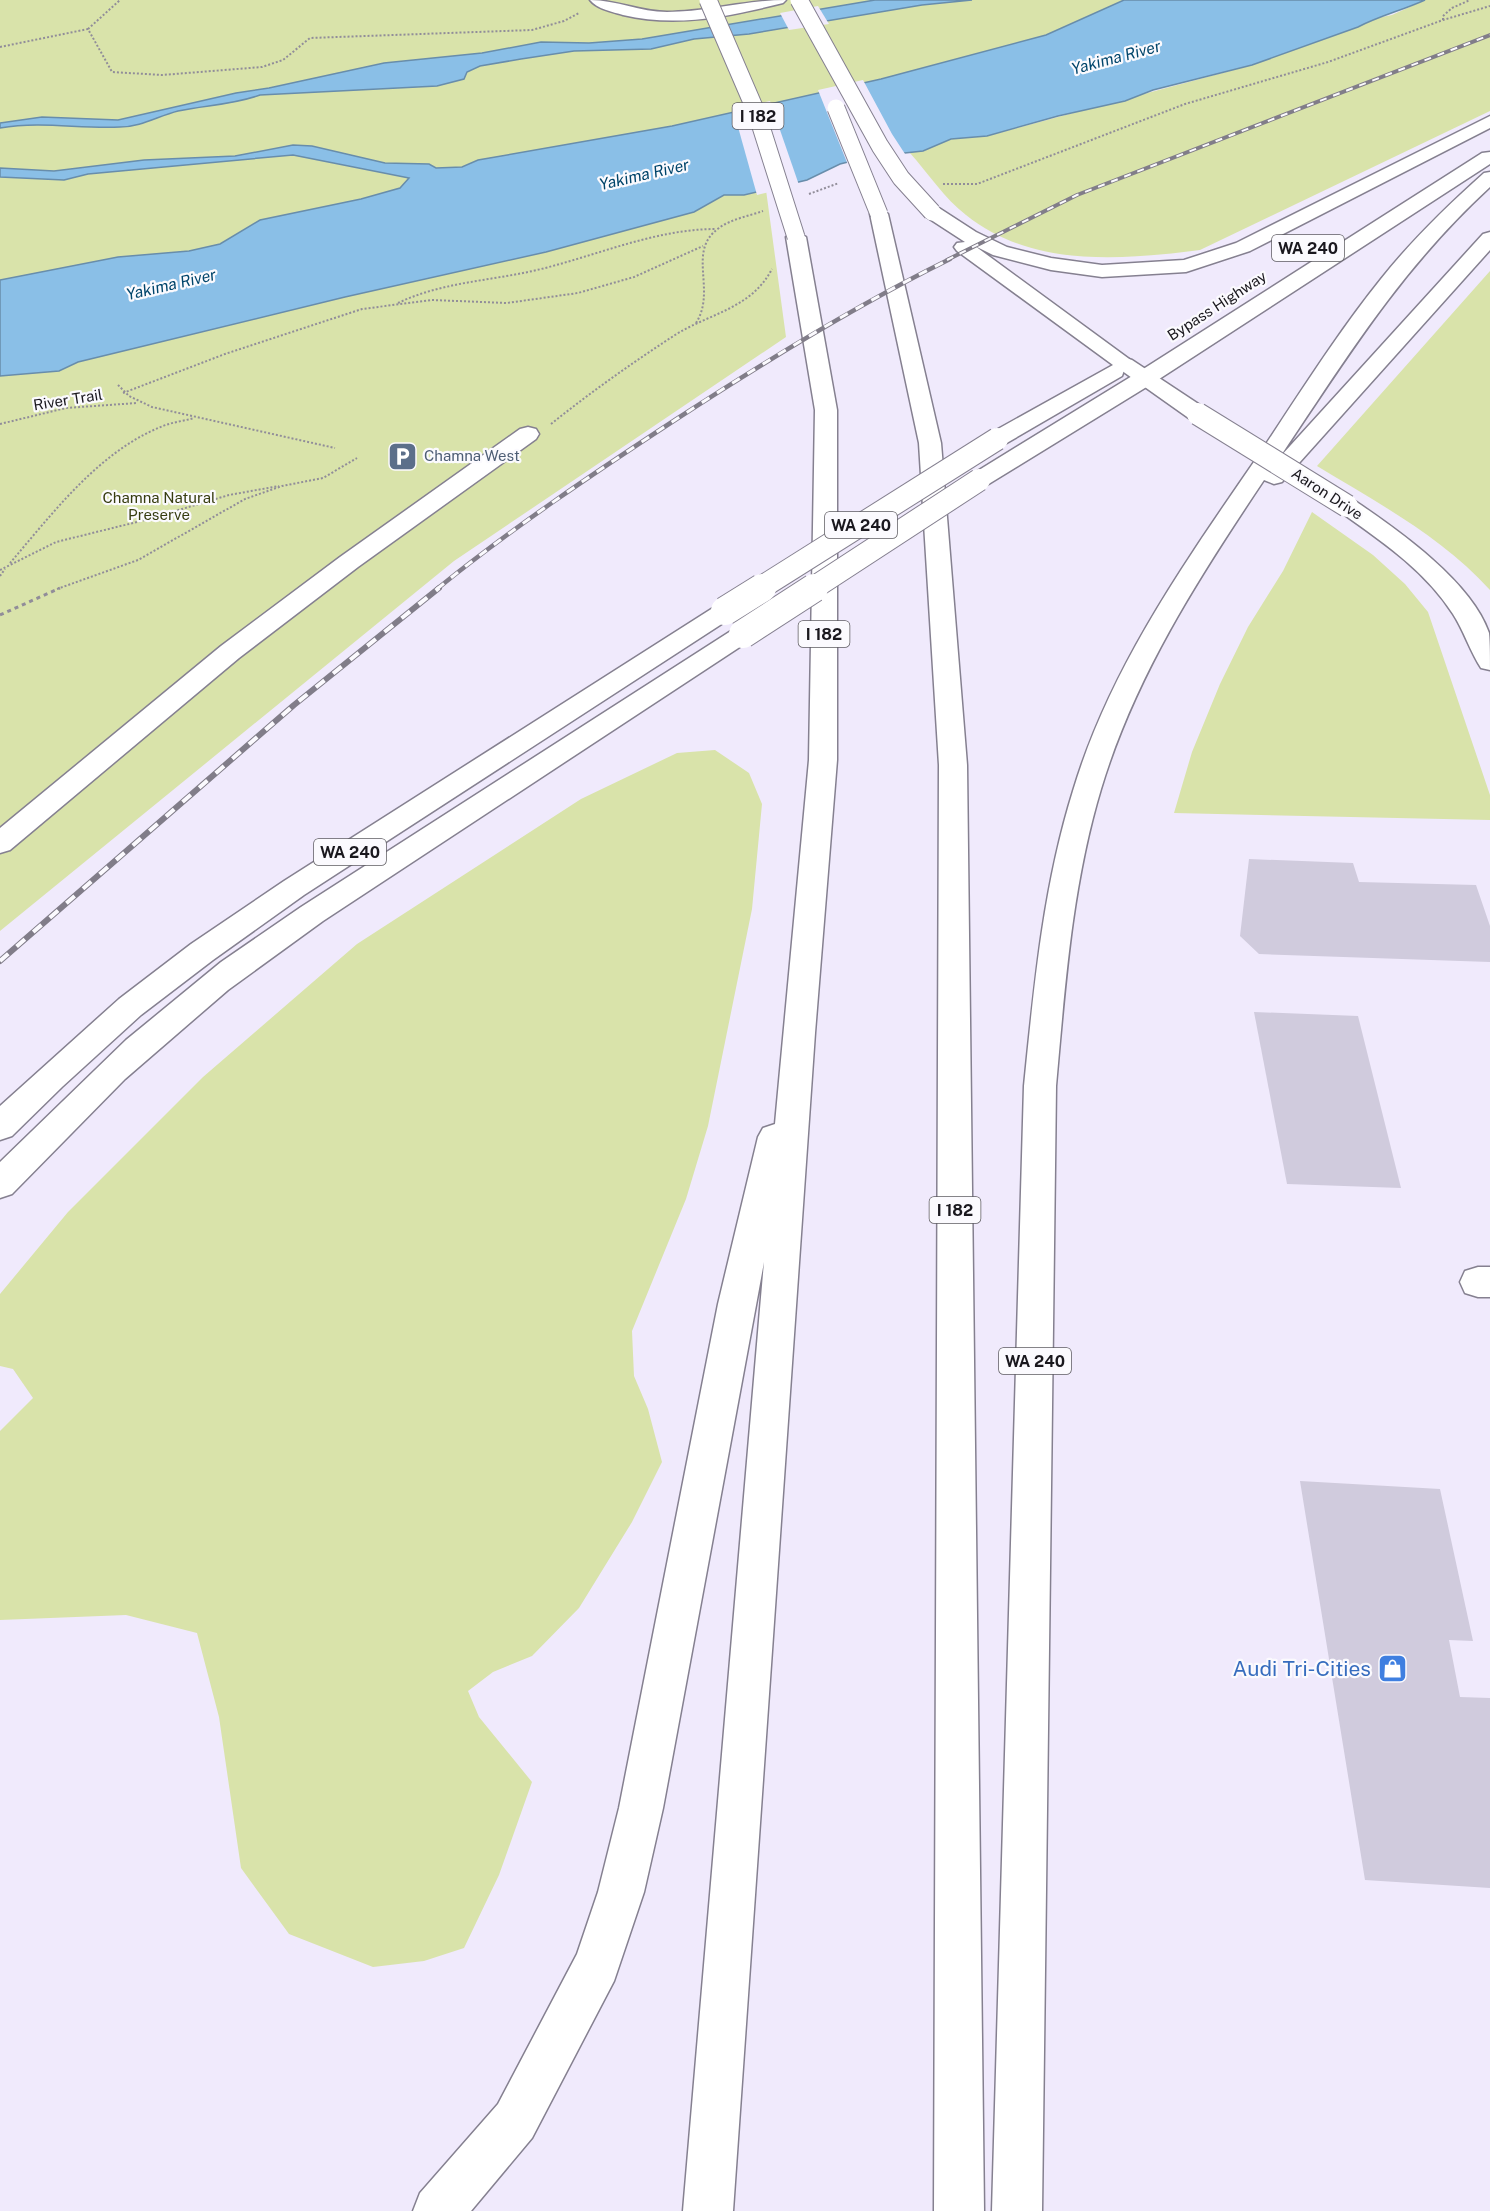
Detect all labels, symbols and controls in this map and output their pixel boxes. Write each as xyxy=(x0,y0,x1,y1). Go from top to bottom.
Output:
water label: Yakima River xyxy=(1069,36,1164,79)
road number: I 182 xyxy=(732,103,783,129)
water label: Yakima River xyxy=(597,155,692,194)
road number: WA 240 xyxy=(1272,235,1344,261)
water label: Yakima River xyxy=(124,265,219,304)
street label: Bypass Highway xyxy=(1164,267,1269,344)
street label: River Trail xyxy=(32,386,104,413)
parking icon: Chamna West xyxy=(387,440,419,472)
place label: Chamna West xyxy=(424,447,520,464)
street label: Aaron Drive xyxy=(1289,464,1366,523)
park label: Chamna Natural Preserve xyxy=(102,489,216,523)
road number: WA 240 xyxy=(825,512,897,538)
road number: I 182 xyxy=(798,621,850,647)
road number: WA 240 xyxy=(314,839,386,865)
road number: I 182 xyxy=(930,1197,980,1223)
road number: WA 240 xyxy=(999,1348,1071,1374)
shop icon: Audi Tri-Cities xyxy=(1376,1653,1408,1685)
place label: Audi Tri-Cities xyxy=(1233,1656,1371,1681)

